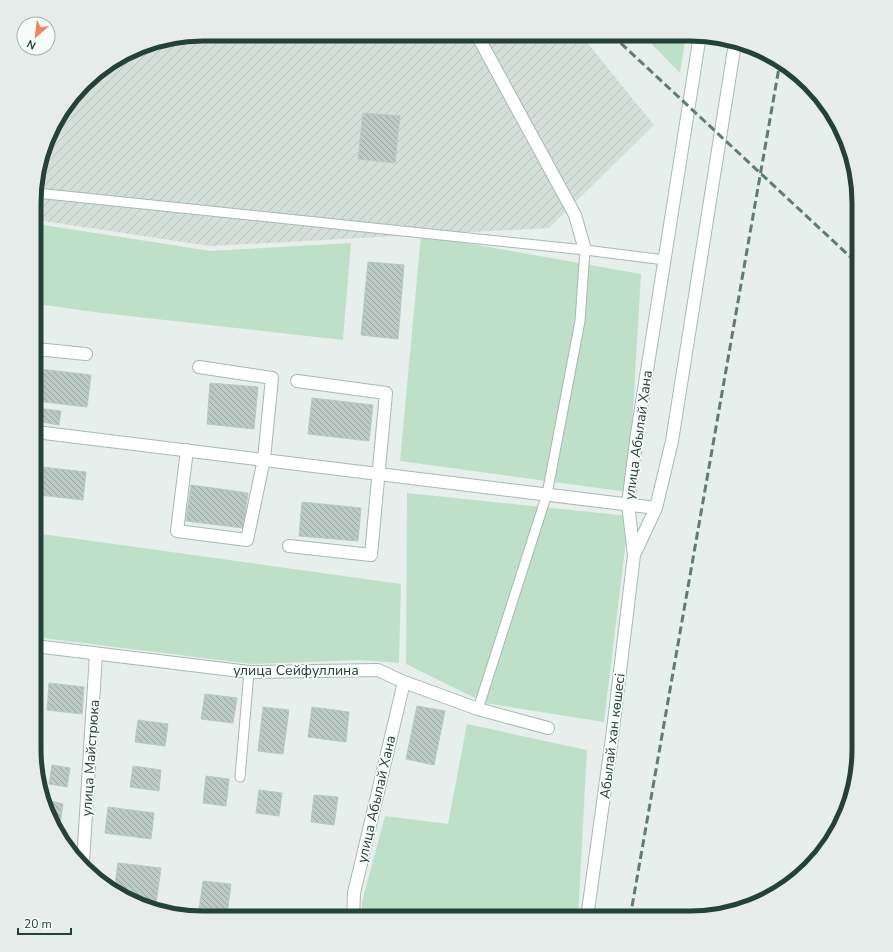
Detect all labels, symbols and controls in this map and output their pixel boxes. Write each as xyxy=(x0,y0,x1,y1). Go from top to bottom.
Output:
north arrow xyxy=(16,16,56,56)
text: N xyxy=(24,36,39,53)
street label: улица Абылай Хана xyxy=(620,369,657,501)
street label: улица Сейфуллина xyxy=(233,661,359,680)
street label: Абылай хан көшесі xyxy=(595,672,630,800)
street label: улица Майстрюка xyxy=(77,699,104,817)
street label: улица Абылай Хана xyxy=(353,733,400,865)
scale bar xyxy=(18,910,71,936)
text: 20 m xyxy=(24,916,52,932)

